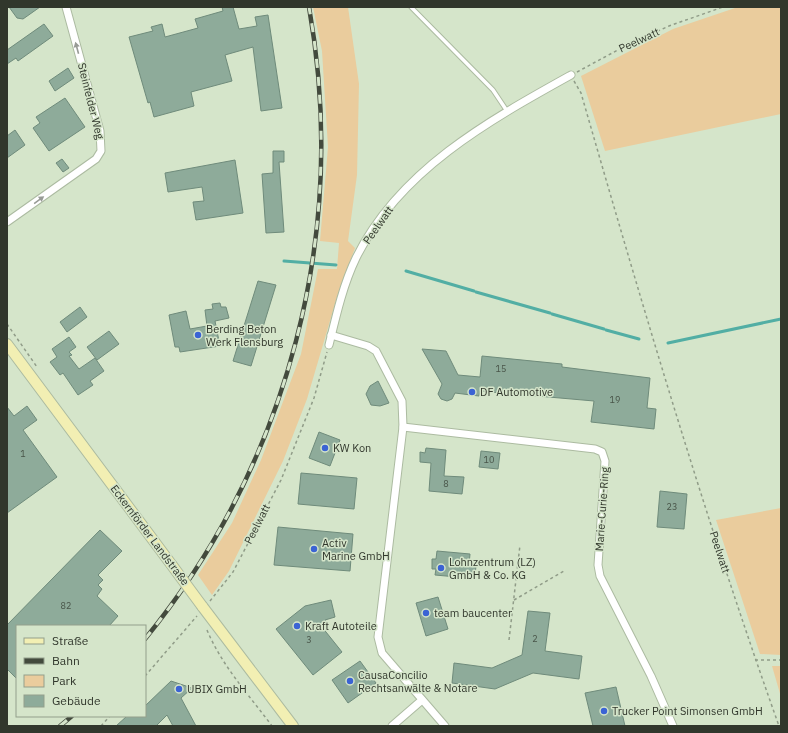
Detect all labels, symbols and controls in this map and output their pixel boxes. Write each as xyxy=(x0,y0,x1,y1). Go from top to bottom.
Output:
street label: Peelwatt xyxy=(616,24,662,55)
one-way arrow xyxy=(74,41,80,54)
street label: Steinfelder Weg xyxy=(75,61,107,141)
one-way arrow xyxy=(33,196,44,204)
street label: Peelwatt xyxy=(360,203,396,247)
place label: Berding Beton Werk Flensburg xyxy=(206,322,283,349)
marker: Berding Beton Werk Flensburg xyxy=(193,330,203,340)
house number: 15 xyxy=(496,363,506,374)
place label: DF Automotive xyxy=(480,385,553,399)
marker: DF Automotive xyxy=(467,387,477,397)
house number: 19 xyxy=(610,394,620,405)
place label: KW Kon xyxy=(333,441,371,455)
marker: KW Kon xyxy=(320,443,330,453)
house number: 1 xyxy=(20,448,26,459)
house number: 10 xyxy=(484,454,494,465)
street label: Marie-Curie-Ring xyxy=(592,466,612,552)
house number: 8 xyxy=(443,478,449,489)
street label: Eckernförder Landstraße xyxy=(108,482,192,588)
street label: Peelwatt xyxy=(241,501,273,546)
house number: 23 xyxy=(667,501,677,512)
street label: Peelwatt xyxy=(707,529,733,575)
place label: Activ Marine GmbH xyxy=(322,536,390,563)
marker: Activ Marine GmbH xyxy=(309,544,319,554)
place label: Lohnzentrum (LZ) GmbH & Co. KG xyxy=(449,555,536,582)
marker: Lohnzentrum (LZ) GmbH & Co. KG xyxy=(436,563,446,573)
house number: 82 xyxy=(61,600,71,611)
place label: team baucenter xyxy=(434,606,512,620)
marker: team baucenter xyxy=(421,608,431,618)
place label: Kraft Autoteile xyxy=(305,619,377,633)
marker: Kraft Autoteile xyxy=(292,621,302,631)
legend xyxy=(16,625,146,717)
text: Straße xyxy=(52,633,89,648)
house number: 2 xyxy=(532,633,538,644)
house number: 3 xyxy=(306,634,312,645)
text: Bahn xyxy=(52,653,80,668)
place label: CausaConcilio Rechtsanwälte & Notare xyxy=(358,668,478,695)
text: Park xyxy=(52,673,77,688)
marker: CausaConcilio Rechtsanwälte & Notare xyxy=(345,676,355,686)
place label: UBIX GmbH xyxy=(187,682,247,696)
marker: UBIX GmbH xyxy=(174,684,184,694)
text: Gebäude xyxy=(52,693,101,708)
place label: Trucker Point Simonsen GmbH xyxy=(612,704,763,718)
marker: Trucker Point Simonsen GmbH xyxy=(599,706,609,716)

